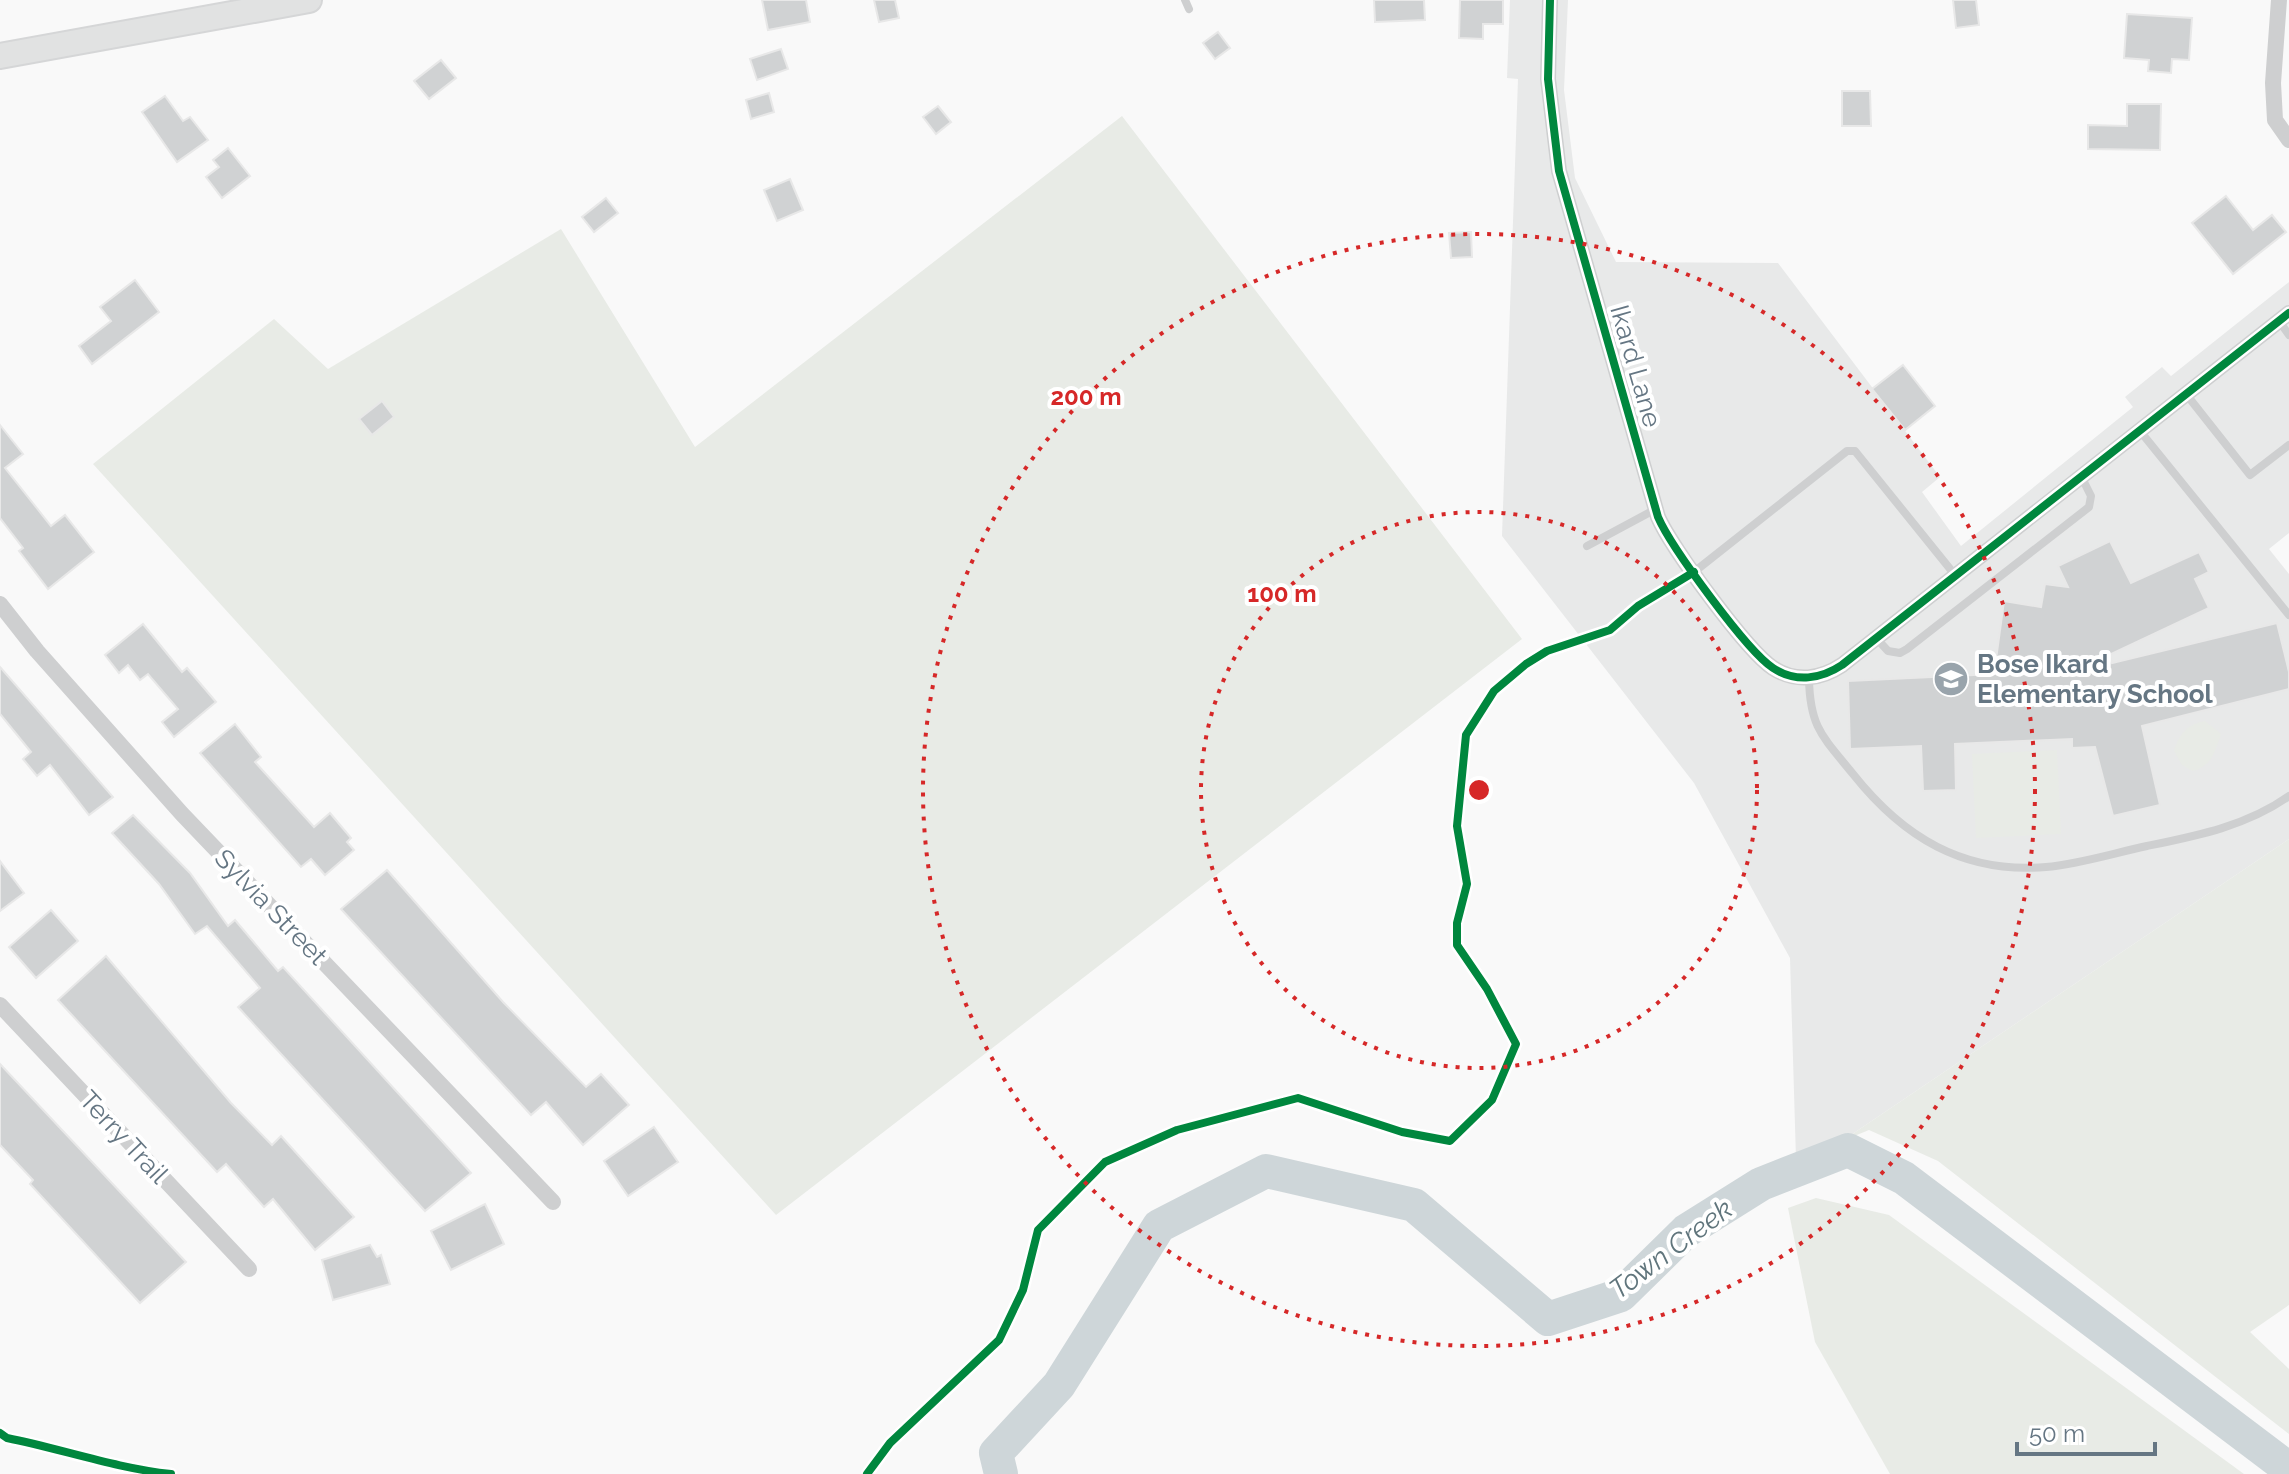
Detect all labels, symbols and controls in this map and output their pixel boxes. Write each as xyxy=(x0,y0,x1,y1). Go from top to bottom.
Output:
street label: Ikard Lane xyxy=(1604,301,1668,431)
text: 200 m xyxy=(1050,382,1122,411)
text: 100 m xyxy=(1247,579,1317,608)
place label: Bose Ikard Elementary School xyxy=(1977,649,2214,709)
school or university icon: Bose Ikard Elementary School xyxy=(1932,660,1970,698)
centre of rings xyxy=(1465,776,1493,804)
street label: Sylvia Street xyxy=(209,843,334,971)
street label: Terry Trail xyxy=(74,1085,175,1190)
water label: Town Creek xyxy=(1603,1192,1739,1306)
scale bar xyxy=(2017,1406,2155,1456)
text: 50 m xyxy=(2029,1419,2085,1448)

